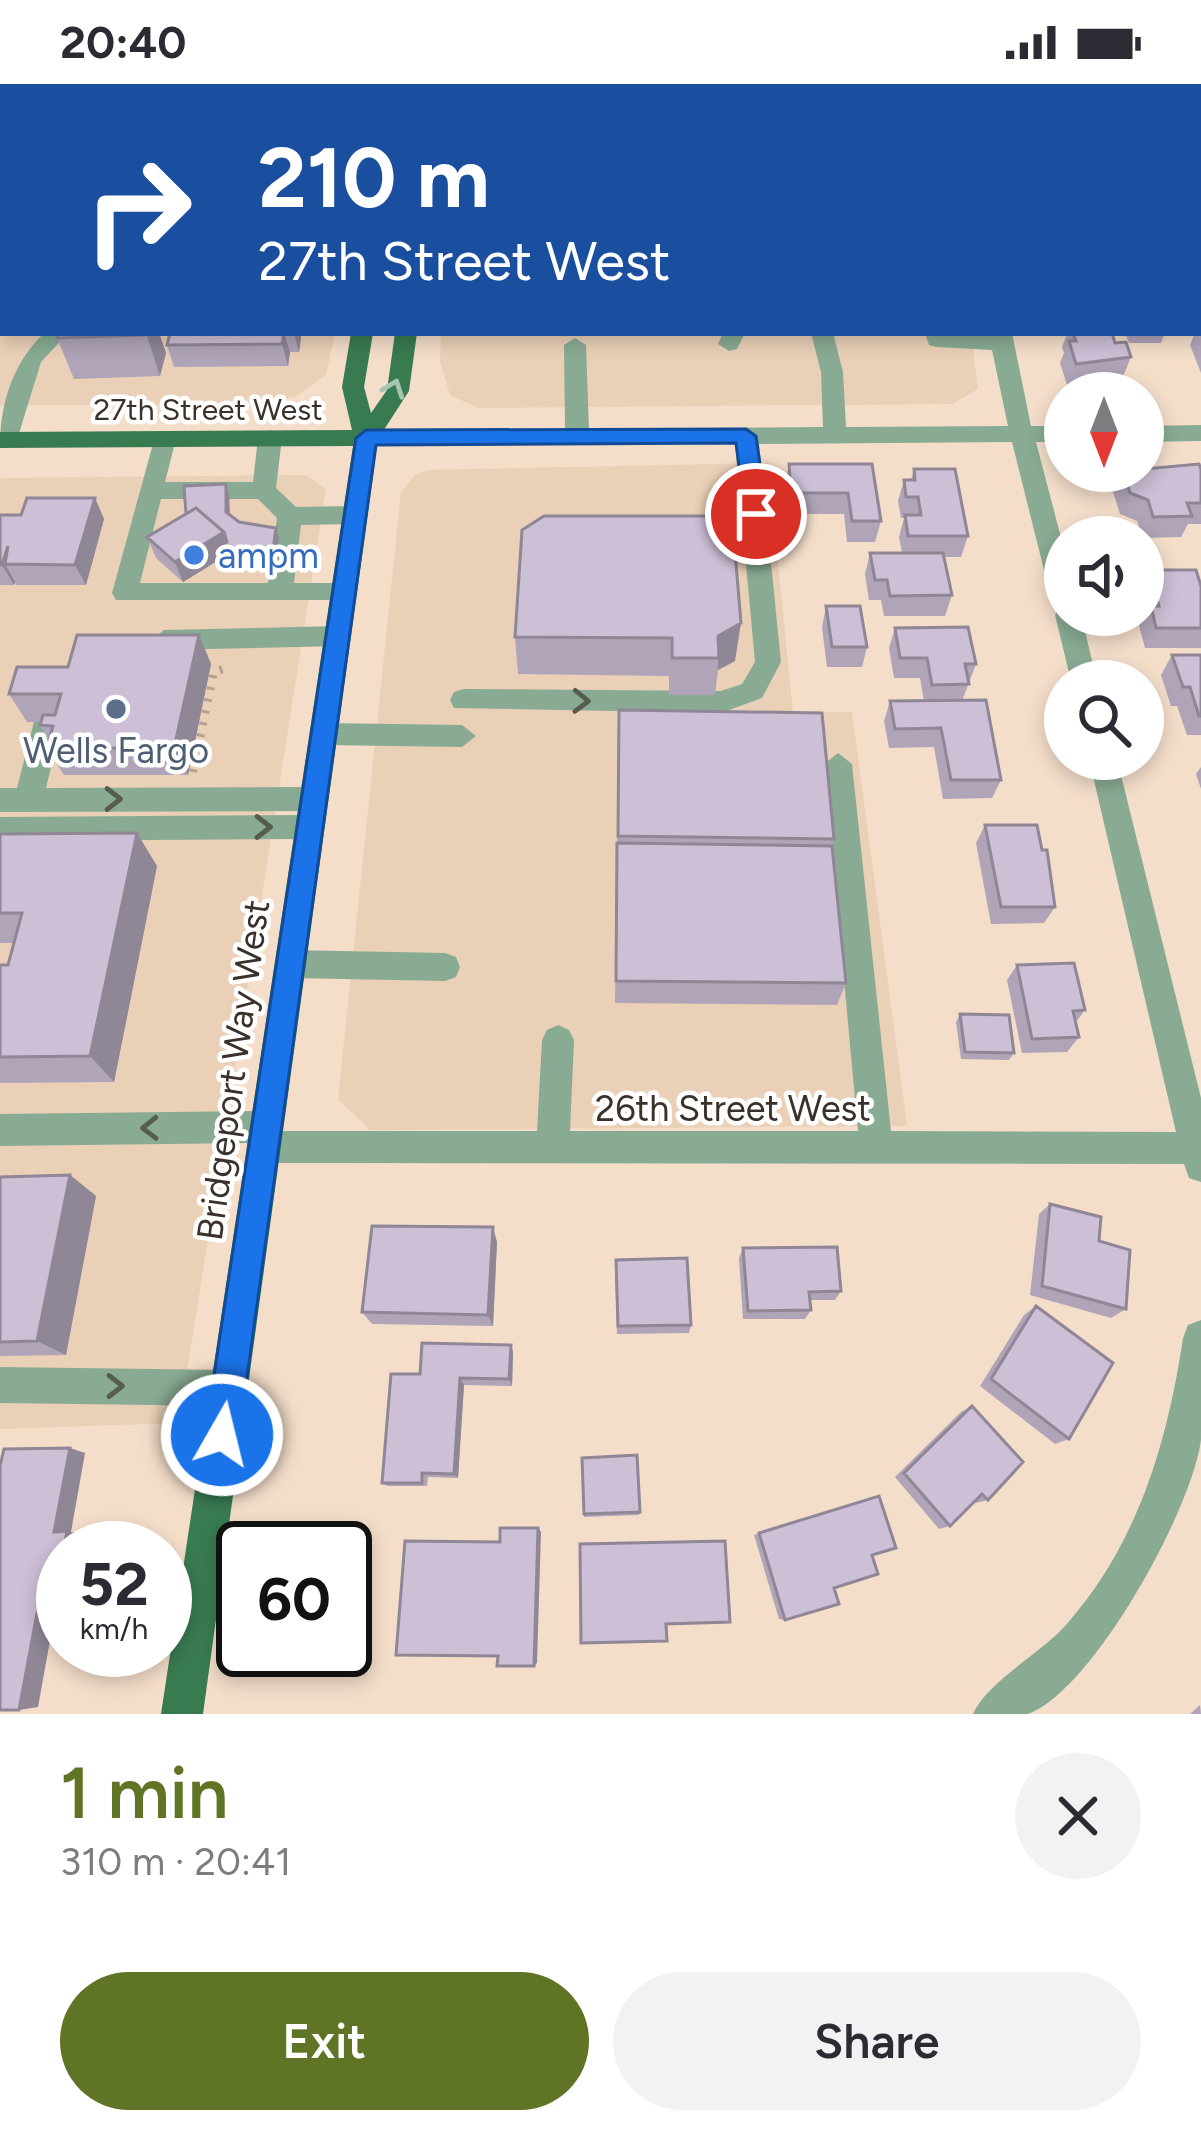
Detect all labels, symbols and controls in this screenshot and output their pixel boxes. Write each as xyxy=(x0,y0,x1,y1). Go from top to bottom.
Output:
text: 20:40 xyxy=(60,15,186,69)
text: 210 m xyxy=(258,127,490,228)
icon: right xyxy=(60,132,216,288)
text: 27th Street West xyxy=(258,229,670,294)
north arrow xyxy=(1044,372,1164,492)
map controls xyxy=(1044,372,1164,780)
one-way arrow xyxy=(380,379,404,400)
street label: 27th Street West xyxy=(93,391,323,428)
pin xyxy=(705,463,807,565)
icon: arrive xyxy=(723,481,789,547)
button: sound xyxy=(1044,516,1164,636)
place label: ampm xyxy=(218,534,319,577)
marker: ampm xyxy=(181,542,207,568)
button: search xyxy=(1044,660,1164,780)
one-way arrow xyxy=(572,687,591,713)
marker: Wells Fargo xyxy=(103,696,129,722)
place label: Wells Fargo xyxy=(23,729,209,772)
one-way arrow xyxy=(104,786,123,812)
one-way arrow xyxy=(255,814,273,840)
street label: Bridgeport Way West xyxy=(188,897,278,1243)
street label: 26th Street West xyxy=(595,1087,871,1130)
one-way arrow xyxy=(140,1115,159,1141)
position arrow xyxy=(159,1372,285,1498)
one-way arrow xyxy=(107,1373,125,1399)
speed limit sign: 60 xyxy=(216,1521,372,1677)
text: 52 xyxy=(79,1548,149,1620)
text: km/h xyxy=(80,1610,148,1647)
text: 1 min xyxy=(60,1750,228,1836)
button: close xyxy=(1015,1753,1141,1879)
text: 310 m · 20:41 xyxy=(60,1838,291,1885)
button: Exit xyxy=(60,1972,589,2110)
button: Share xyxy=(613,1972,1141,2110)

